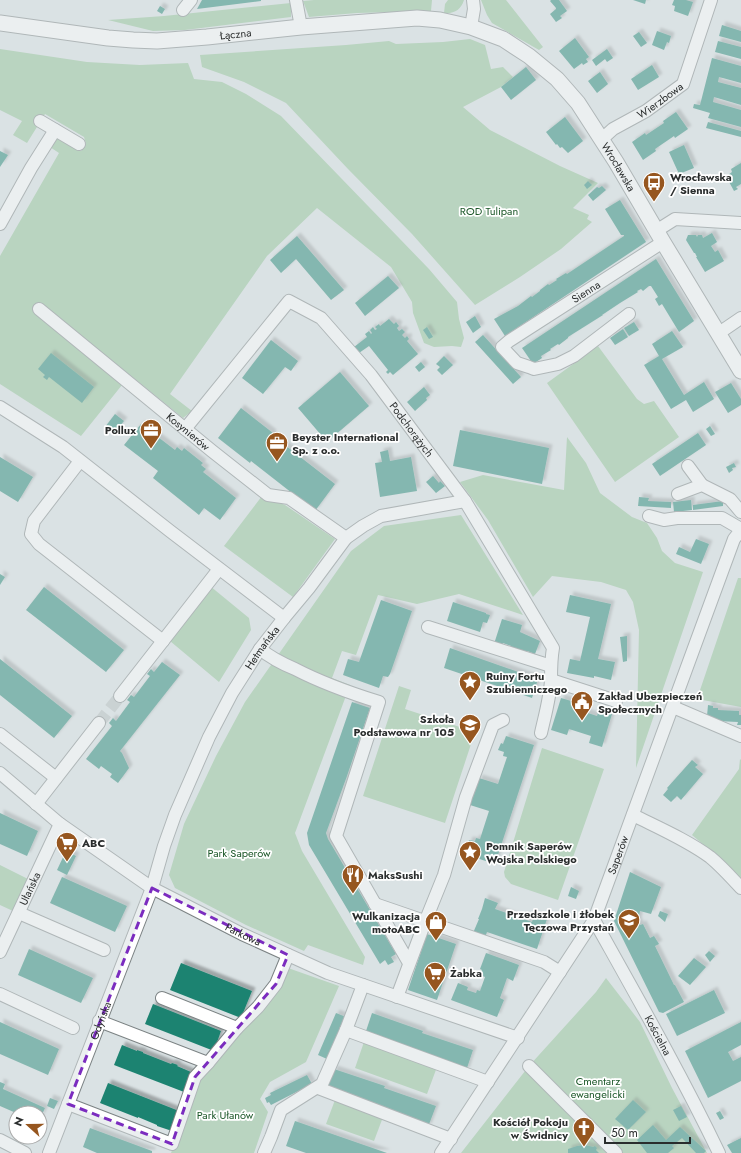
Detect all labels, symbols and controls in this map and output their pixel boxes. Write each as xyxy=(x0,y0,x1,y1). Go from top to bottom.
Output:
street label: Łączna xyxy=(218,24,252,44)
street label: Wierzbowa xyxy=(634,78,687,122)
street label: Wrocławska xyxy=(597,139,640,194)
place label: Wrocławska / Sienna xyxy=(670,169,732,198)
bus stop icon: Wrocławska / Sienna xyxy=(641,170,667,203)
park label: ROD Tulipan xyxy=(460,203,518,219)
street label: Sienna xyxy=(568,276,603,307)
street label: Podchorążych xyxy=(386,399,438,460)
street label: Kosynierów xyxy=(163,409,214,455)
office icon: Pollux xyxy=(138,417,164,450)
place label: Pollux xyxy=(105,422,136,438)
place label: Beyster International Sp. z o.o. xyxy=(292,429,399,458)
office icon: Beyster International Sp. z o.o. xyxy=(264,430,290,463)
street label: Hetmańska xyxy=(241,622,283,673)
place label: Ruiny Fortu Szubienniczego xyxy=(486,668,568,697)
place icon: Ruiny Fortu Szubienniczego xyxy=(457,669,483,702)
place label: Zakład Ubezpieczeń Społecznych xyxy=(598,688,702,717)
public building icon: Zakład Ubezpieczeń Społecznych xyxy=(569,689,595,722)
place label: Szkoła Podstawowa nr 105 xyxy=(354,711,454,740)
school or university icon: Szkoła Podstawowa nr 105 xyxy=(457,712,483,745)
supermarket icon: ABC xyxy=(54,830,80,863)
street label: Saperów xyxy=(603,833,633,877)
place label: ABC xyxy=(81,835,105,851)
place label: Pomnik Saperów Wojska Polskiego xyxy=(486,838,577,867)
place icon: Pomnik Saperów Wojska Polskiego xyxy=(457,839,483,872)
park label: Park Saperów xyxy=(207,845,271,861)
restaurant icon: MaksSushi xyxy=(340,862,366,895)
place label: MaksSushi xyxy=(368,867,423,883)
street label: Ułańska xyxy=(15,869,44,908)
place label: Przedszkole i żłobek Tęczowa Przystań xyxy=(507,906,615,935)
school or university icon: Przedszkole i żłobek Tęczowa Przystań xyxy=(616,907,642,940)
place label: Wulkanizacja motoABC xyxy=(352,908,420,937)
shop icon: Wulkanizacja motoABC xyxy=(423,909,449,942)
street label: Parkowa xyxy=(222,919,264,950)
supermarket icon: Żabka xyxy=(422,960,448,993)
place label: Żabka xyxy=(450,965,482,981)
street label: Gdyńska xyxy=(86,999,115,1042)
street label: Kościelna xyxy=(641,1012,676,1058)
park label: Cmentarz ewangelicki xyxy=(571,1073,625,1102)
north arrow xyxy=(8,1105,48,1145)
park label: Park Ułanów xyxy=(197,1107,254,1123)
text: N xyxy=(10,1114,28,1128)
place label: Kościół Pokoju w Świdnicy xyxy=(493,1114,568,1143)
church icon: Kościół Pokoju w Świdnicy xyxy=(571,1115,597,1148)
scale bar xyxy=(605,1119,690,1145)
text: 50 m xyxy=(611,1124,638,1142)

